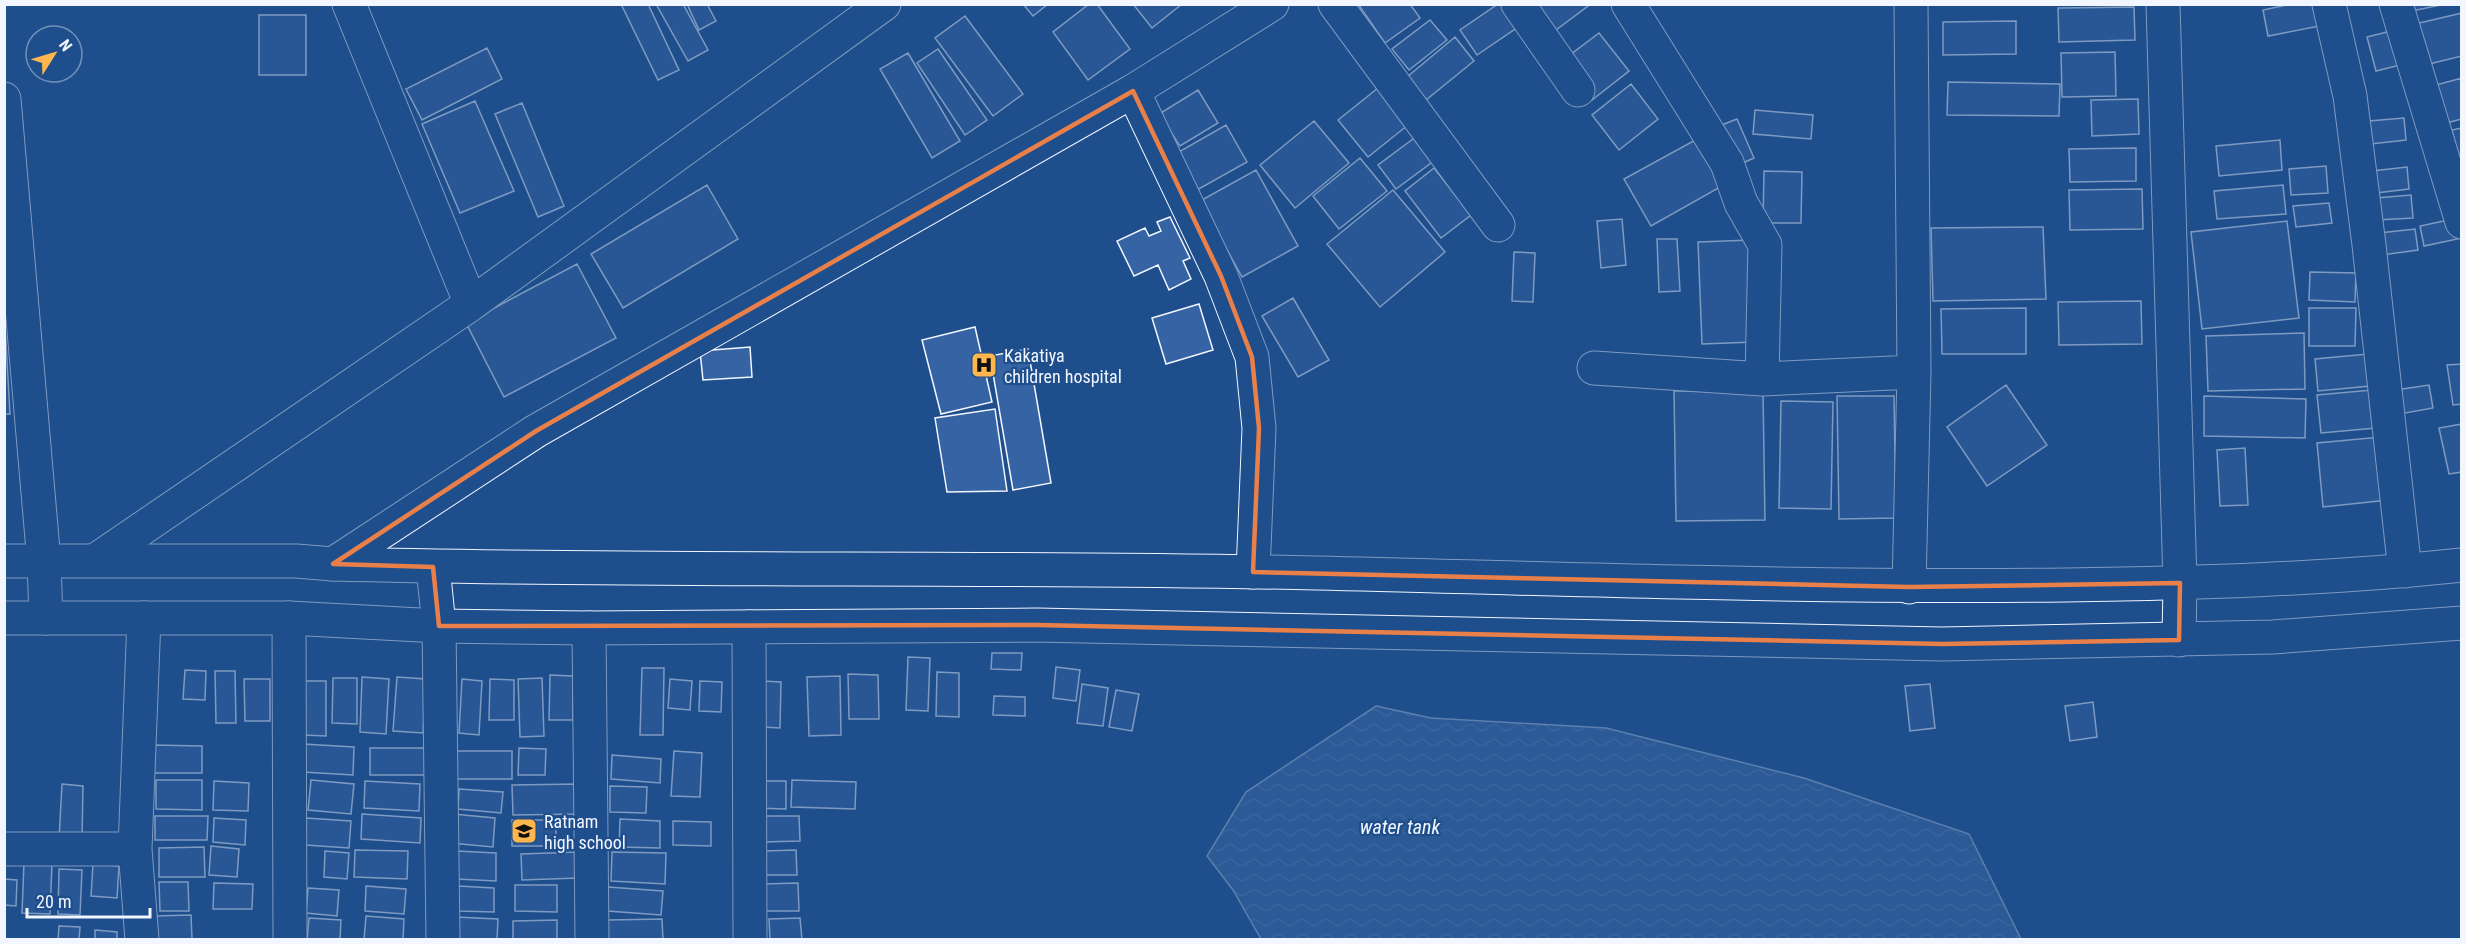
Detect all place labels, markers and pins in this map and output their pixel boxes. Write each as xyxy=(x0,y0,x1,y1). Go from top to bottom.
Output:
place label: Kakatiya children hospital xyxy=(1004,345,1122,387)
hospital icon: Kakatiya children hospital xyxy=(969,350,999,380)
place label: Ratnam high school xyxy=(544,811,626,853)
school or university icon: Ratnam high school xyxy=(509,816,539,846)

